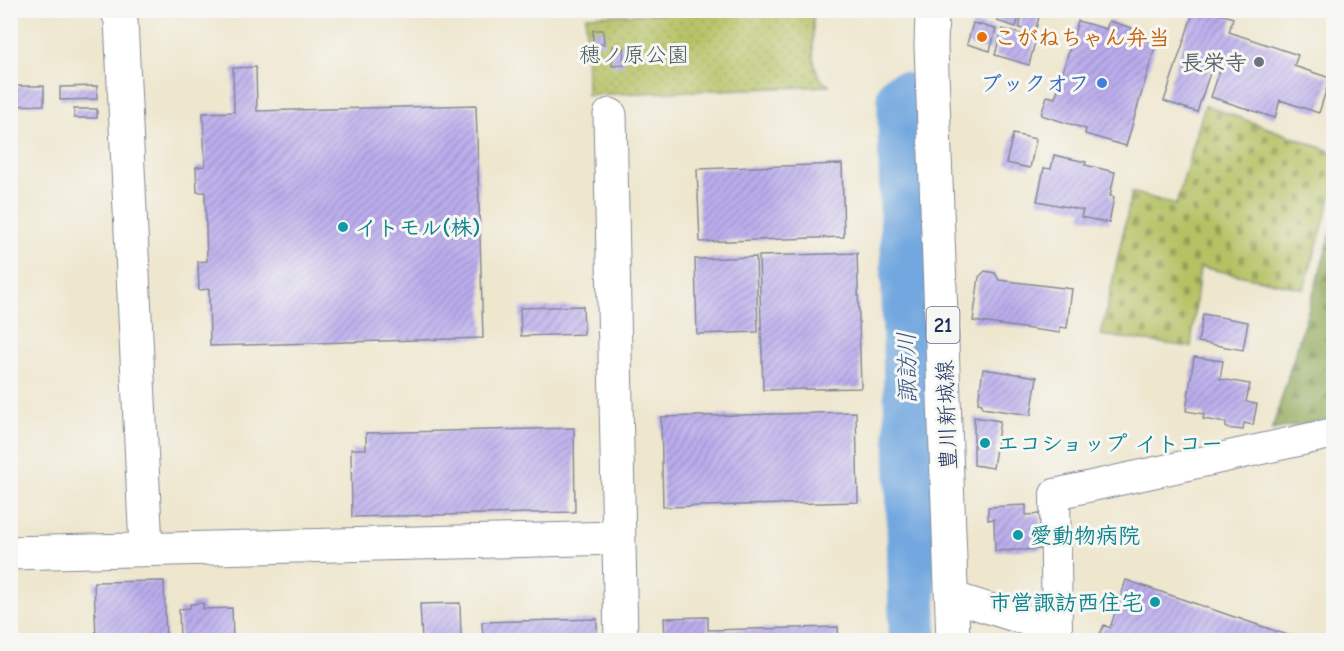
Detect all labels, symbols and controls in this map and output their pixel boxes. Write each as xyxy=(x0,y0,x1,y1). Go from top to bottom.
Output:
place label: こがねちゃん弁当 xyxy=(994,25,1170,51)
marker: こがねちゃん弁当 xyxy=(975,30,989,44)
park label: 穂ノ原公園 xyxy=(579,42,689,68)
place label: 長栄寺 xyxy=(1181,50,1247,76)
marker: 長栄寺 xyxy=(1252,55,1266,69)
place label: ブックオフ xyxy=(980,71,1090,97)
marker: ブックオフ xyxy=(1095,76,1109,90)
place label: イトモル(株) xyxy=(355,215,480,241)
marker: イトモル(株) xyxy=(336,220,350,234)
road number: 21 xyxy=(926,307,960,343)
water label: 諏訪川 xyxy=(892,332,922,404)
street label: 豊川新城線 xyxy=(932,360,962,470)
place label: エコショップ イトコー xyxy=(997,431,1223,457)
marker: エコショップ イトコー xyxy=(978,436,992,450)
place label: 愛動物病院 xyxy=(1030,523,1140,549)
marker: 愛動物病院 xyxy=(1011,528,1025,542)
place label: 市営諏訪西住宅 xyxy=(989,590,1143,616)
marker: 市営諏訪西住宅 xyxy=(1148,595,1162,609)

